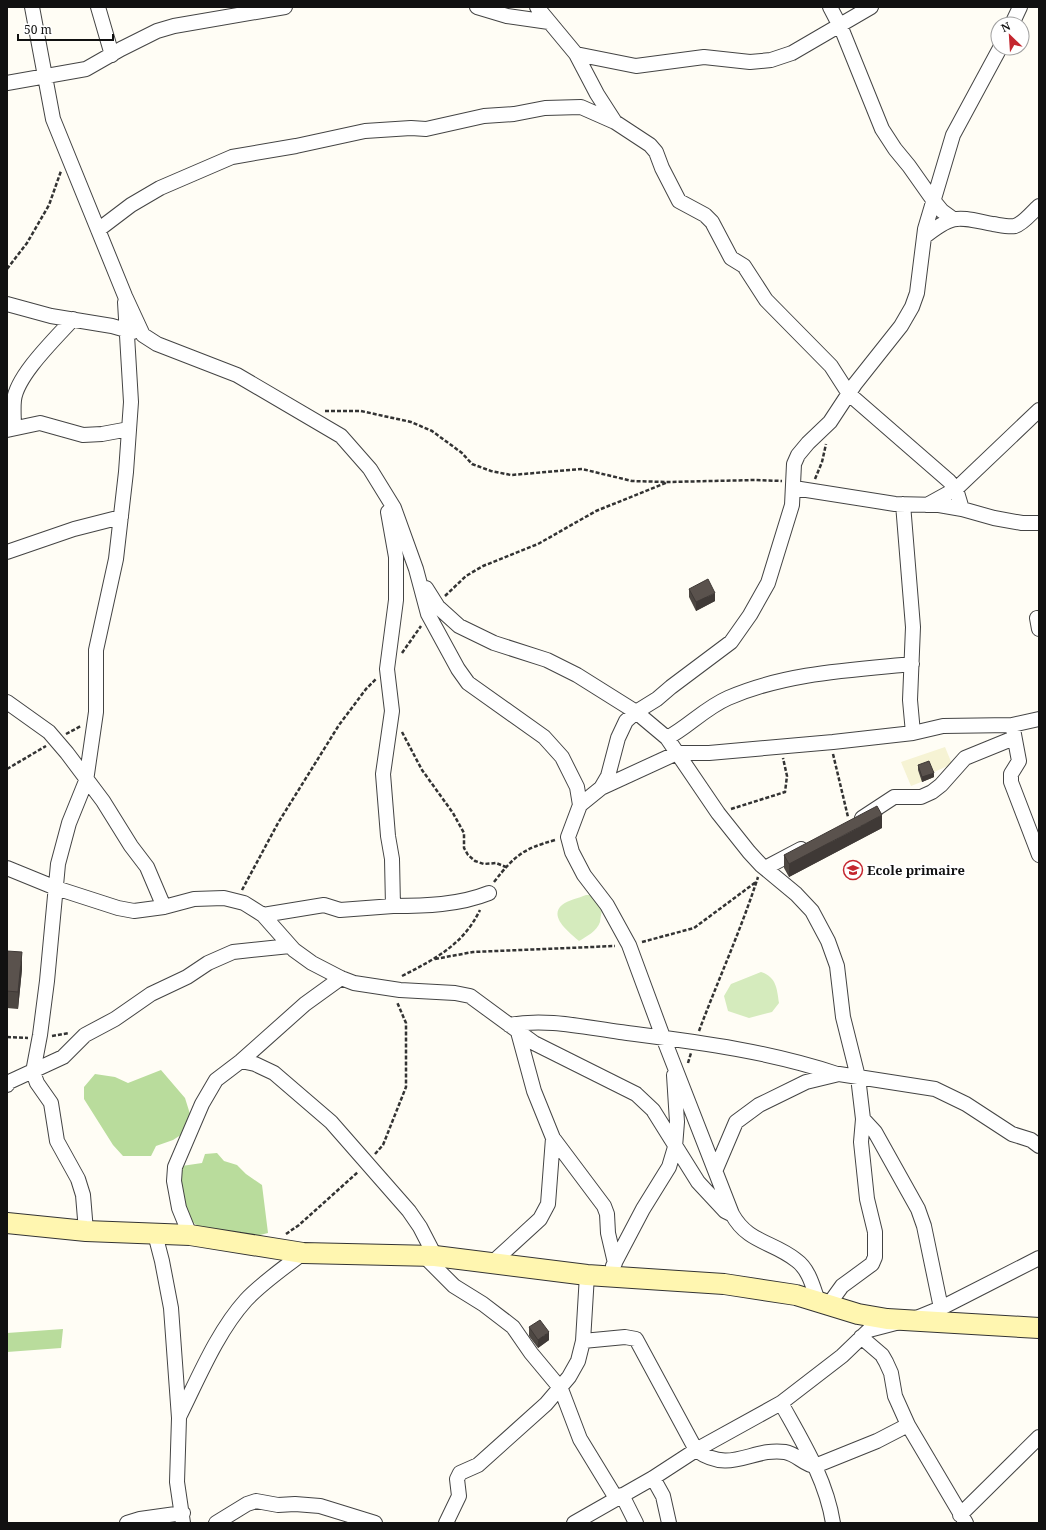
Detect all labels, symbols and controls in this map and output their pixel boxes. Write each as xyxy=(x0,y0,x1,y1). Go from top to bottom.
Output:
scale bar xyxy=(18,16,113,42)
north arrow xyxy=(990,16,1030,56)
text: N xyxy=(998,18,1013,35)
text: 50 m xyxy=(24,21,52,38)
school or university icon: Ecole primaire xyxy=(842,859,864,881)
place label: Ecole primaire xyxy=(867,861,965,879)

